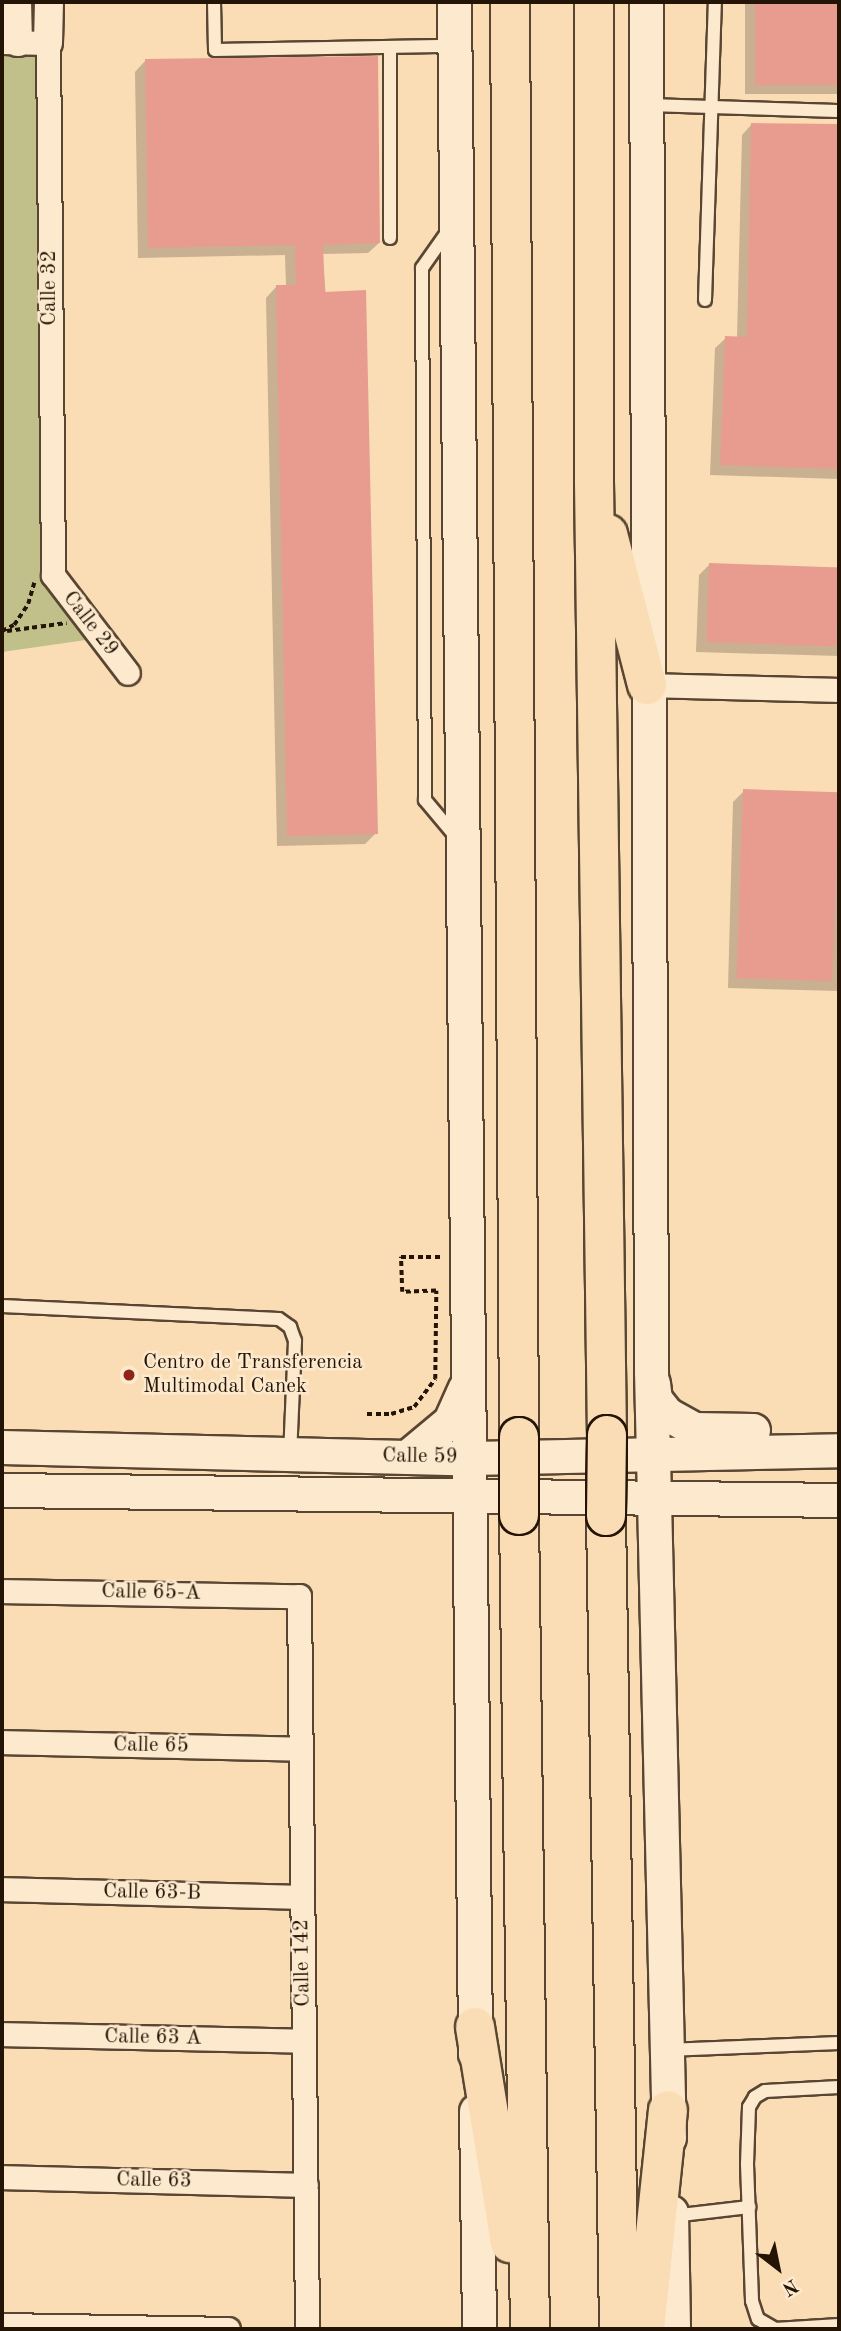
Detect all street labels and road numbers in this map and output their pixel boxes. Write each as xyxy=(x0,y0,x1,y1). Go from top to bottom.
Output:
street label: Calle 32 xyxy=(37,250,63,326)
street label: Calle 29 xyxy=(57,586,123,662)
street label: Calle 59 xyxy=(382,1444,458,1470)
street label: Calle 65-A xyxy=(101,1580,201,1606)
street label: Calle 65 xyxy=(113,1733,189,1759)
street label: Calle 63-B xyxy=(103,1880,201,1906)
street label: Calle 142 xyxy=(290,1919,316,2007)
street label: Calle 63 A xyxy=(104,2025,202,2051)
street label: Calle 63 xyxy=(116,2168,192,2194)

